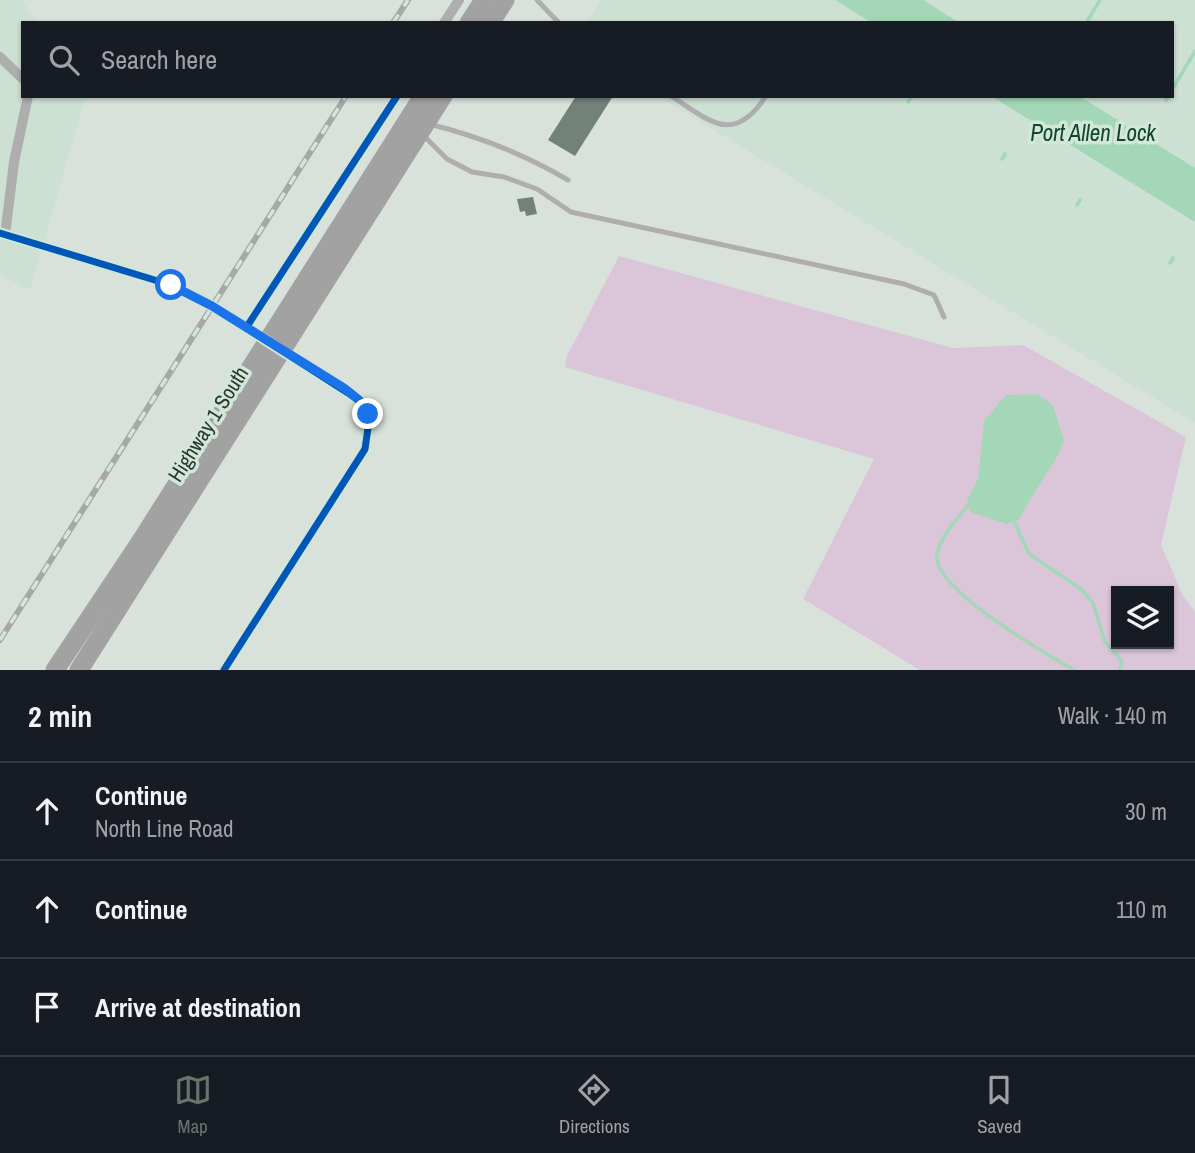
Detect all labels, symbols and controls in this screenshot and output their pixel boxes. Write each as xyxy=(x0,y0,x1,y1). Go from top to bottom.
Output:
search box xyxy=(21,21,1174,98)
icon: search xyxy=(45,41,83,79)
text: Search here xyxy=(101,42,217,77)
water label: Port Allen Lock xyxy=(1030,117,1157,148)
route start xyxy=(155,269,186,300)
street label: Highway 1 South xyxy=(161,361,255,487)
route end xyxy=(352,398,383,429)
map controls xyxy=(1111,586,1174,649)
button: layers xyxy=(1111,586,1174,649)
text: 2 min xyxy=(28,696,92,736)
text: Walk · 140 m xyxy=(1058,700,1167,731)
text: Continue xyxy=(95,778,187,813)
icon: ahead xyxy=(28,792,66,830)
text: 30 m xyxy=(1125,796,1167,827)
text: North Line Road xyxy=(95,813,233,844)
icon: ahead xyxy=(28,890,66,928)
text: Continue xyxy=(95,892,187,927)
text: 110 m xyxy=(1116,894,1167,925)
icon: arrive xyxy=(28,988,66,1026)
text: Arrive at destination xyxy=(95,990,301,1025)
tab: Map xyxy=(174,1071,212,1139)
tab: Directions xyxy=(559,1071,630,1139)
tab: Saved xyxy=(977,1071,1021,1139)

